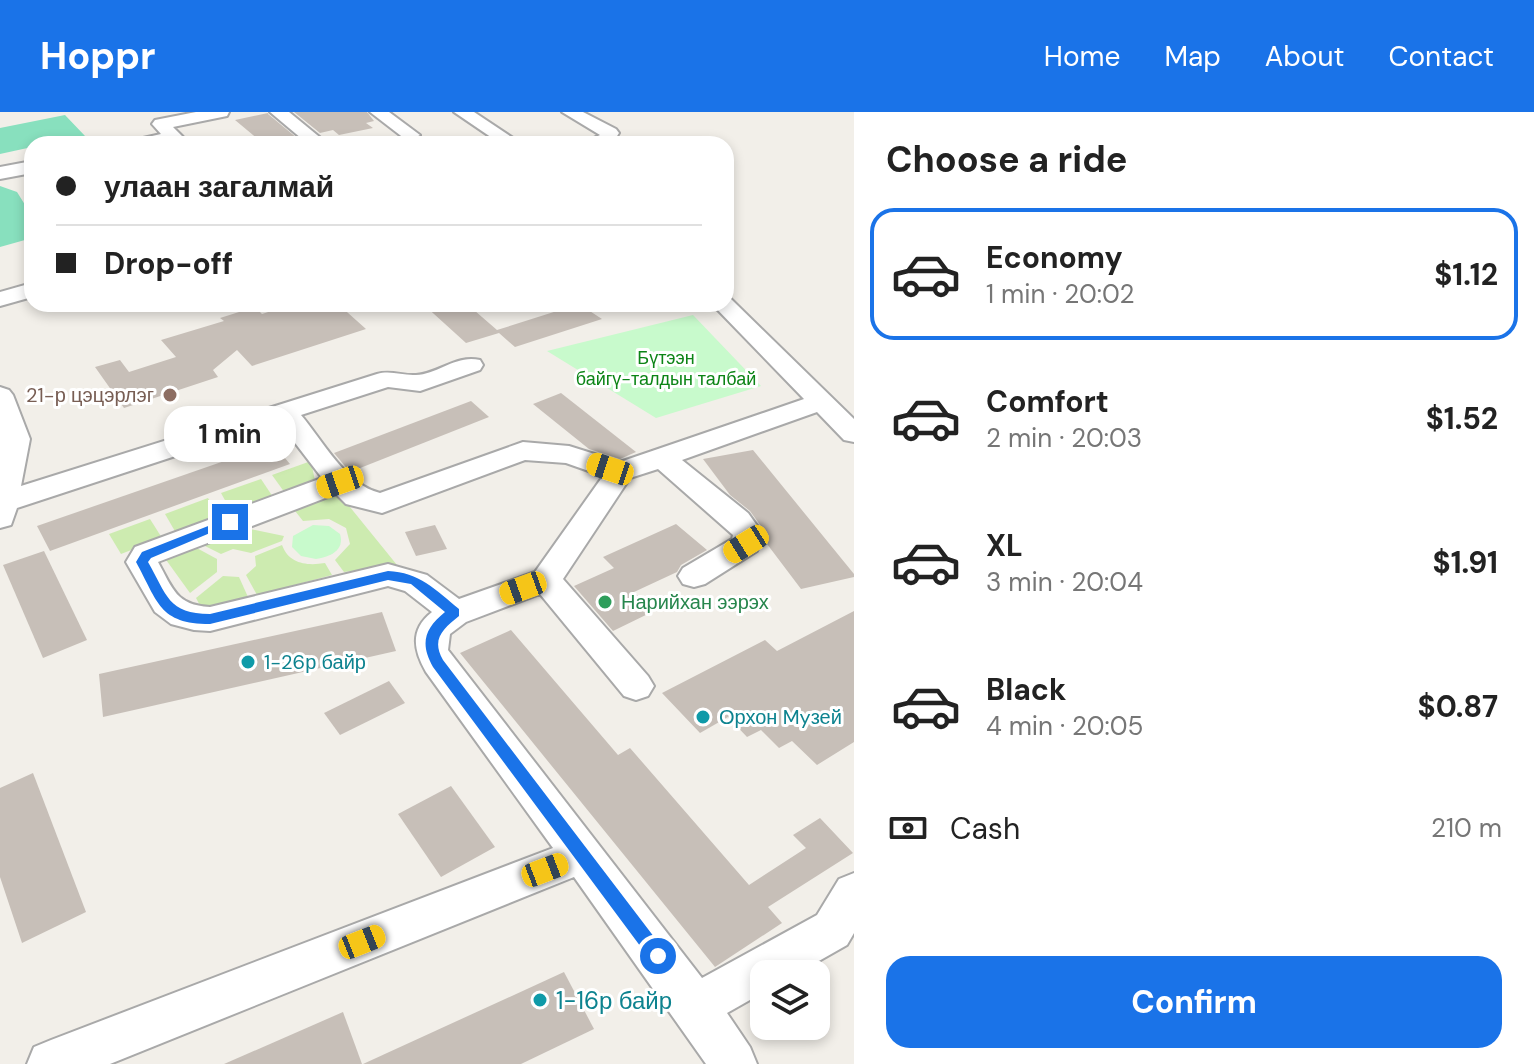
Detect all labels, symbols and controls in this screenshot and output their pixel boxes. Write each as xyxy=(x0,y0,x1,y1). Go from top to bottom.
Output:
text: Hoppr xyxy=(40,31,156,81)
text: Home xyxy=(1044,38,1120,75)
text: Map xyxy=(1164,38,1221,75)
text: About xyxy=(1265,38,1344,75)
text: Contact xyxy=(1388,38,1494,75)
text: Choose a ride xyxy=(886,136,1127,183)
text: улаан загалмай xyxy=(104,167,334,206)
icon: car xyxy=(890,238,962,310)
text: Economy xyxy=(986,238,1123,277)
text: Drop-off xyxy=(104,244,233,283)
text: $1.12 xyxy=(1434,255,1498,294)
text: 1 min · 20:02 xyxy=(986,277,1135,311)
park label: Бүтээн байгү-талдын талбай xyxy=(576,346,756,391)
place label: 21-р цэцэрлэг xyxy=(26,382,154,408)
icon: car xyxy=(890,382,962,454)
text: Comfort xyxy=(986,382,1109,421)
marker: 21-р цэцэрлэг xyxy=(161,386,179,404)
text: $1.52 xyxy=(1426,399,1498,438)
callout: 1 min xyxy=(164,406,296,462)
text: 1 min xyxy=(198,417,262,451)
text: 2 min · 20:03 xyxy=(986,421,1142,455)
car xyxy=(583,450,637,488)
car xyxy=(313,463,367,501)
route end xyxy=(212,504,248,540)
car xyxy=(719,521,773,567)
icon: car xyxy=(890,526,962,598)
text: XL xyxy=(986,526,1023,565)
text: $1.91 xyxy=(1433,543,1498,582)
text: 3 min · 20:04 xyxy=(986,565,1143,599)
car xyxy=(496,569,550,607)
place label: Нарийхан ээрэх xyxy=(621,589,769,615)
marker: Нарийхан ээрэх xyxy=(596,593,614,611)
place label: 1-26р байр xyxy=(264,649,366,675)
marker: 1-26р байр xyxy=(239,653,257,671)
icon: car xyxy=(890,670,962,742)
text: Black xyxy=(986,670,1066,709)
text: $0.87 xyxy=(1418,687,1498,726)
place label: Орхон Myзей xyxy=(719,704,842,730)
marker: Орхон Myзей xyxy=(694,708,712,726)
text: 4 min · 20:05 xyxy=(986,709,1143,743)
icon: cash xyxy=(886,806,930,850)
text: Cash xyxy=(950,809,1020,848)
text: 210 m xyxy=(1431,811,1502,845)
car xyxy=(518,850,572,890)
car xyxy=(335,922,389,962)
route start xyxy=(640,938,676,974)
button: Confirm xyxy=(886,956,1502,1048)
map controls xyxy=(750,960,830,1040)
button: layers xyxy=(750,960,830,1040)
place label: 1-16р байр xyxy=(556,985,672,1016)
marker: 1-16р байр xyxy=(531,991,549,1009)

